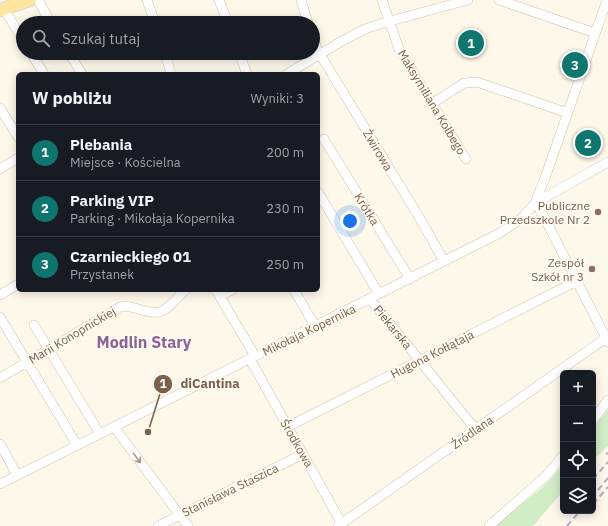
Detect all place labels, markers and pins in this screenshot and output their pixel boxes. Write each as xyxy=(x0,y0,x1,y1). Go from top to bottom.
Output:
pin: 1 xyxy=(458,28,484,58)
pin: 3 xyxy=(562,50,588,80)
pin: 2 xyxy=(575,128,601,158)
place label: Publiczne Przedszkole Nr 2 xyxy=(500,198,590,227)
marker: Publiczne Przedszkole Nr 2 xyxy=(593,207,603,217)
place label: Zespół Szkół nr 3 xyxy=(531,255,585,284)
marker: Zespół Szkół nr 3 xyxy=(587,264,597,274)
callout: diCantina xyxy=(153,371,248,396)

